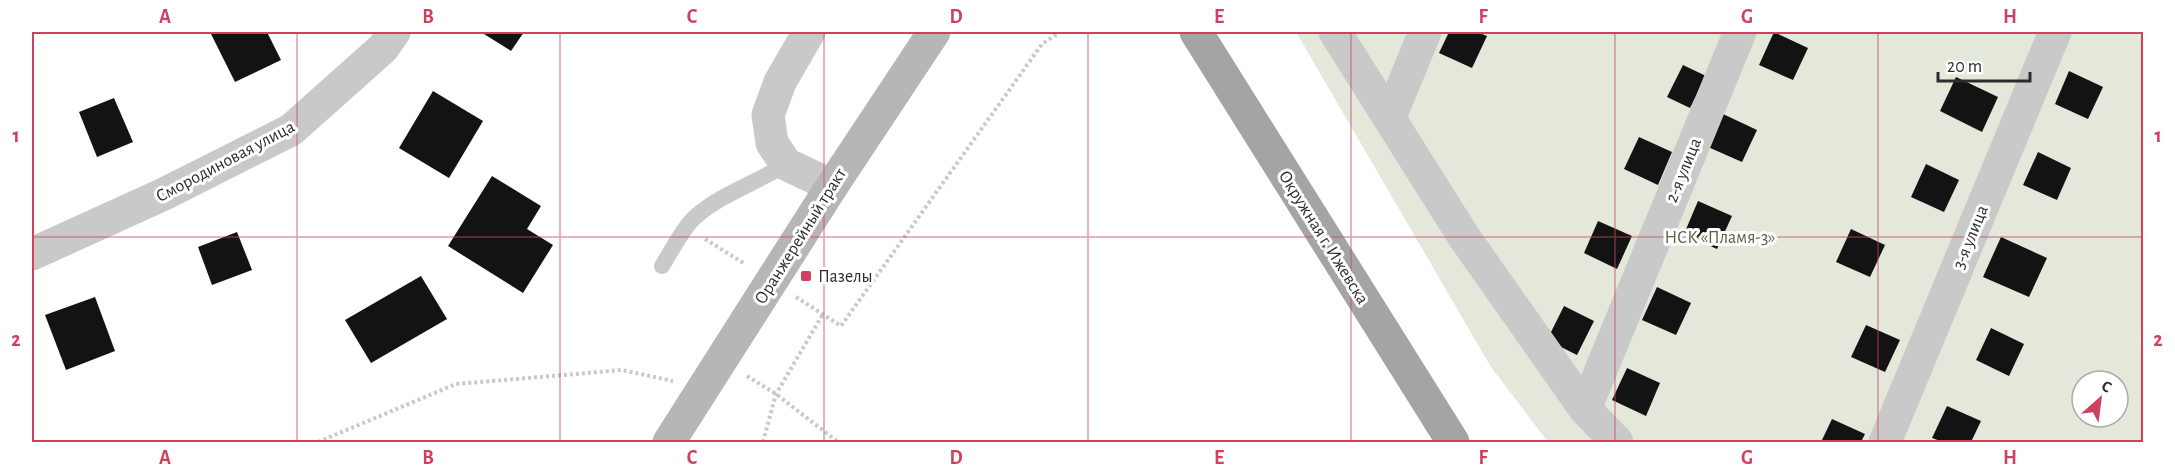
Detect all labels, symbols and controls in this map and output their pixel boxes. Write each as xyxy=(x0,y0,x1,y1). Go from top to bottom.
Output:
text: A xyxy=(159,7,171,27)
text: B xyxy=(422,7,434,27)
text: C xyxy=(687,7,698,27)
text: D xyxy=(949,7,963,27)
text: E xyxy=(1214,7,1224,27)
text: F xyxy=(1478,7,1488,27)
text: G xyxy=(1741,7,1753,27)
text: H xyxy=(2003,7,2017,27)
scale bar xyxy=(1938,45,2030,83)
text: 20 m xyxy=(1947,58,1982,76)
street label: Смородиновая улица xyxy=(153,118,298,206)
text: 1 xyxy=(12,126,20,146)
text: 1 xyxy=(2154,126,2162,146)
street label: 2-я улица xyxy=(1663,136,1705,205)
street label: Оранжерейный тракт xyxy=(752,165,850,308)
street label: Окружная г. Ижевска xyxy=(1275,168,1372,307)
street label: 3-я улица xyxy=(1950,203,1992,272)
park label: НСК «Пламя-3» xyxy=(1665,229,1775,247)
place label: Пазелы xyxy=(818,268,873,286)
marker: Пазелы xyxy=(799,269,813,283)
text: 2 xyxy=(11,330,21,350)
text: 2 xyxy=(2153,330,2163,350)
north arrow xyxy=(2070,369,2130,429)
text: С xyxy=(2099,377,2114,396)
text: A xyxy=(159,448,171,468)
text: B xyxy=(422,448,434,468)
text: C xyxy=(687,448,698,468)
text: D xyxy=(949,448,963,468)
text: E xyxy=(1214,448,1224,468)
text: F xyxy=(1478,448,1488,468)
text: G xyxy=(1741,448,1753,468)
text: H xyxy=(2003,448,2017,468)

